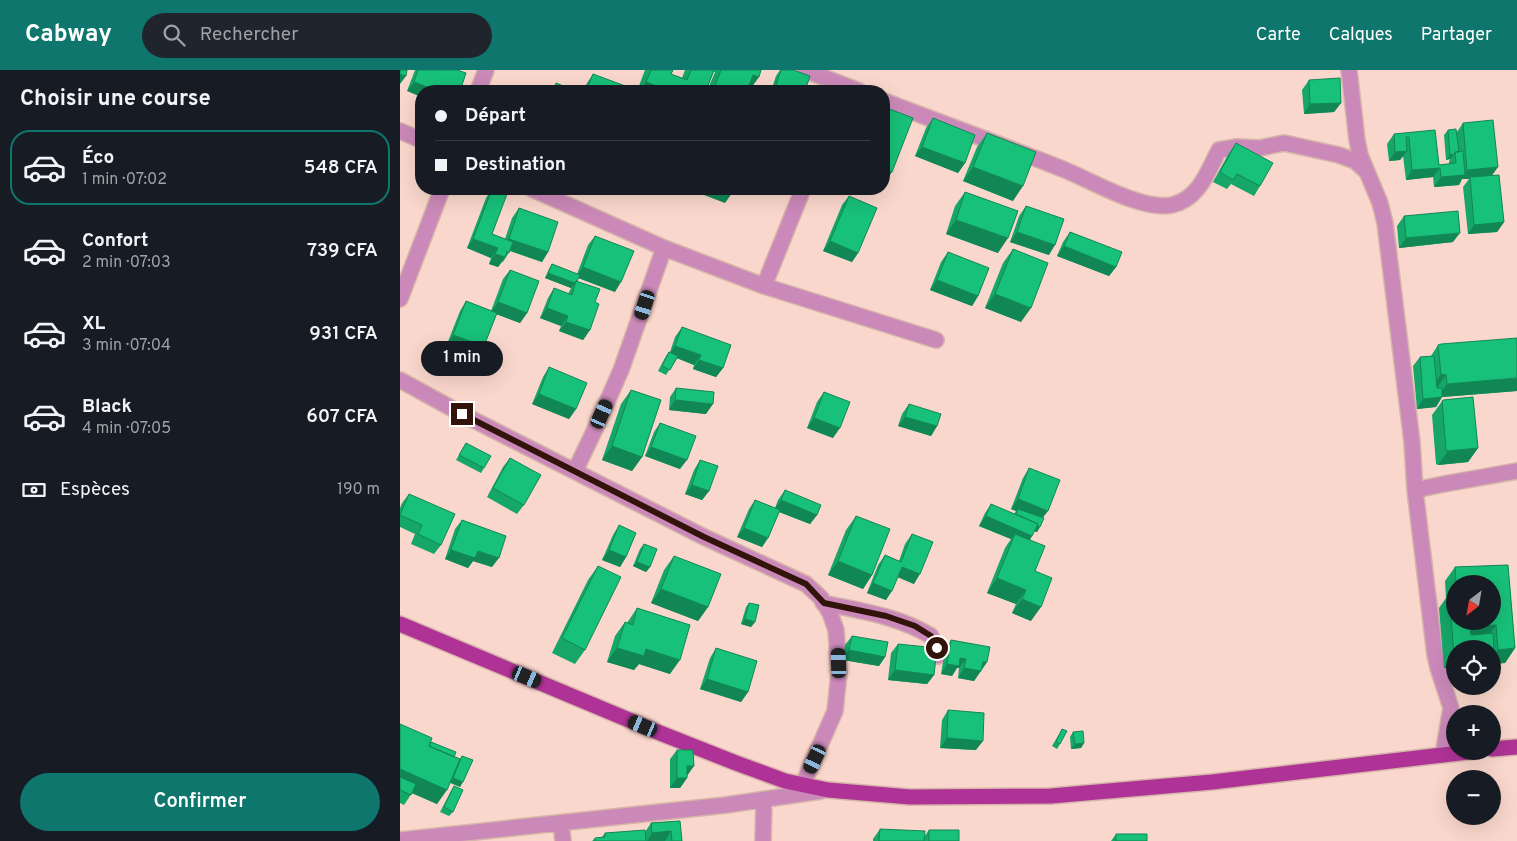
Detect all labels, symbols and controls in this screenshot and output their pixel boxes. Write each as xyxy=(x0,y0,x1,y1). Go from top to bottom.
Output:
search box xyxy=(142,13,492,58)
text: Cabway xyxy=(25,20,112,50)
icon: search xyxy=(160,21,188,49)
text: Rechercher xyxy=(200,23,299,47)
text: Carte xyxy=(1256,24,1301,47)
text: Calques xyxy=(1329,24,1393,47)
text: Partager xyxy=(1421,24,1492,47)
text: Choisir une course xyxy=(20,86,211,113)
text: Départ xyxy=(465,104,526,128)
icon: car xyxy=(22,145,67,190)
text: Éco xyxy=(82,146,114,170)
text: Destination xyxy=(465,153,566,177)
text: 548 CFA xyxy=(304,156,378,180)
text: 1 min · 07:02 xyxy=(82,170,167,190)
icon: car xyxy=(22,228,67,273)
text: Confort xyxy=(82,229,148,253)
text: 739 CFA xyxy=(307,239,378,263)
text: 2 min · 07:03 xyxy=(82,253,171,273)
car xyxy=(633,288,656,322)
icon: car xyxy=(22,311,67,356)
text: XL xyxy=(82,312,105,336)
text: 931 CFA xyxy=(309,322,378,346)
text: 3 min · 07:04 xyxy=(82,336,171,356)
callout: 1 min xyxy=(421,342,503,376)
text: 1 min xyxy=(443,348,481,368)
icon: car xyxy=(22,394,67,439)
text: Black xyxy=(82,395,132,419)
car xyxy=(589,397,614,431)
route end xyxy=(451,403,473,425)
text: 607 CFA xyxy=(306,405,378,429)
text: 4 min · 07:05 xyxy=(82,419,171,439)
icon: cash xyxy=(20,476,48,504)
text: Espèces xyxy=(60,478,130,502)
text: 190 m xyxy=(337,480,380,500)
north arrow xyxy=(1446,575,1501,630)
map controls xyxy=(1446,575,1501,825)
route start xyxy=(926,637,948,659)
button: locate xyxy=(1446,640,1501,695)
car xyxy=(830,648,847,678)
car xyxy=(510,664,543,690)
button: + xyxy=(1446,705,1501,760)
car xyxy=(626,713,659,739)
car xyxy=(801,742,828,776)
button: − xyxy=(1446,770,1501,825)
button: Confirmer xyxy=(20,773,380,831)

